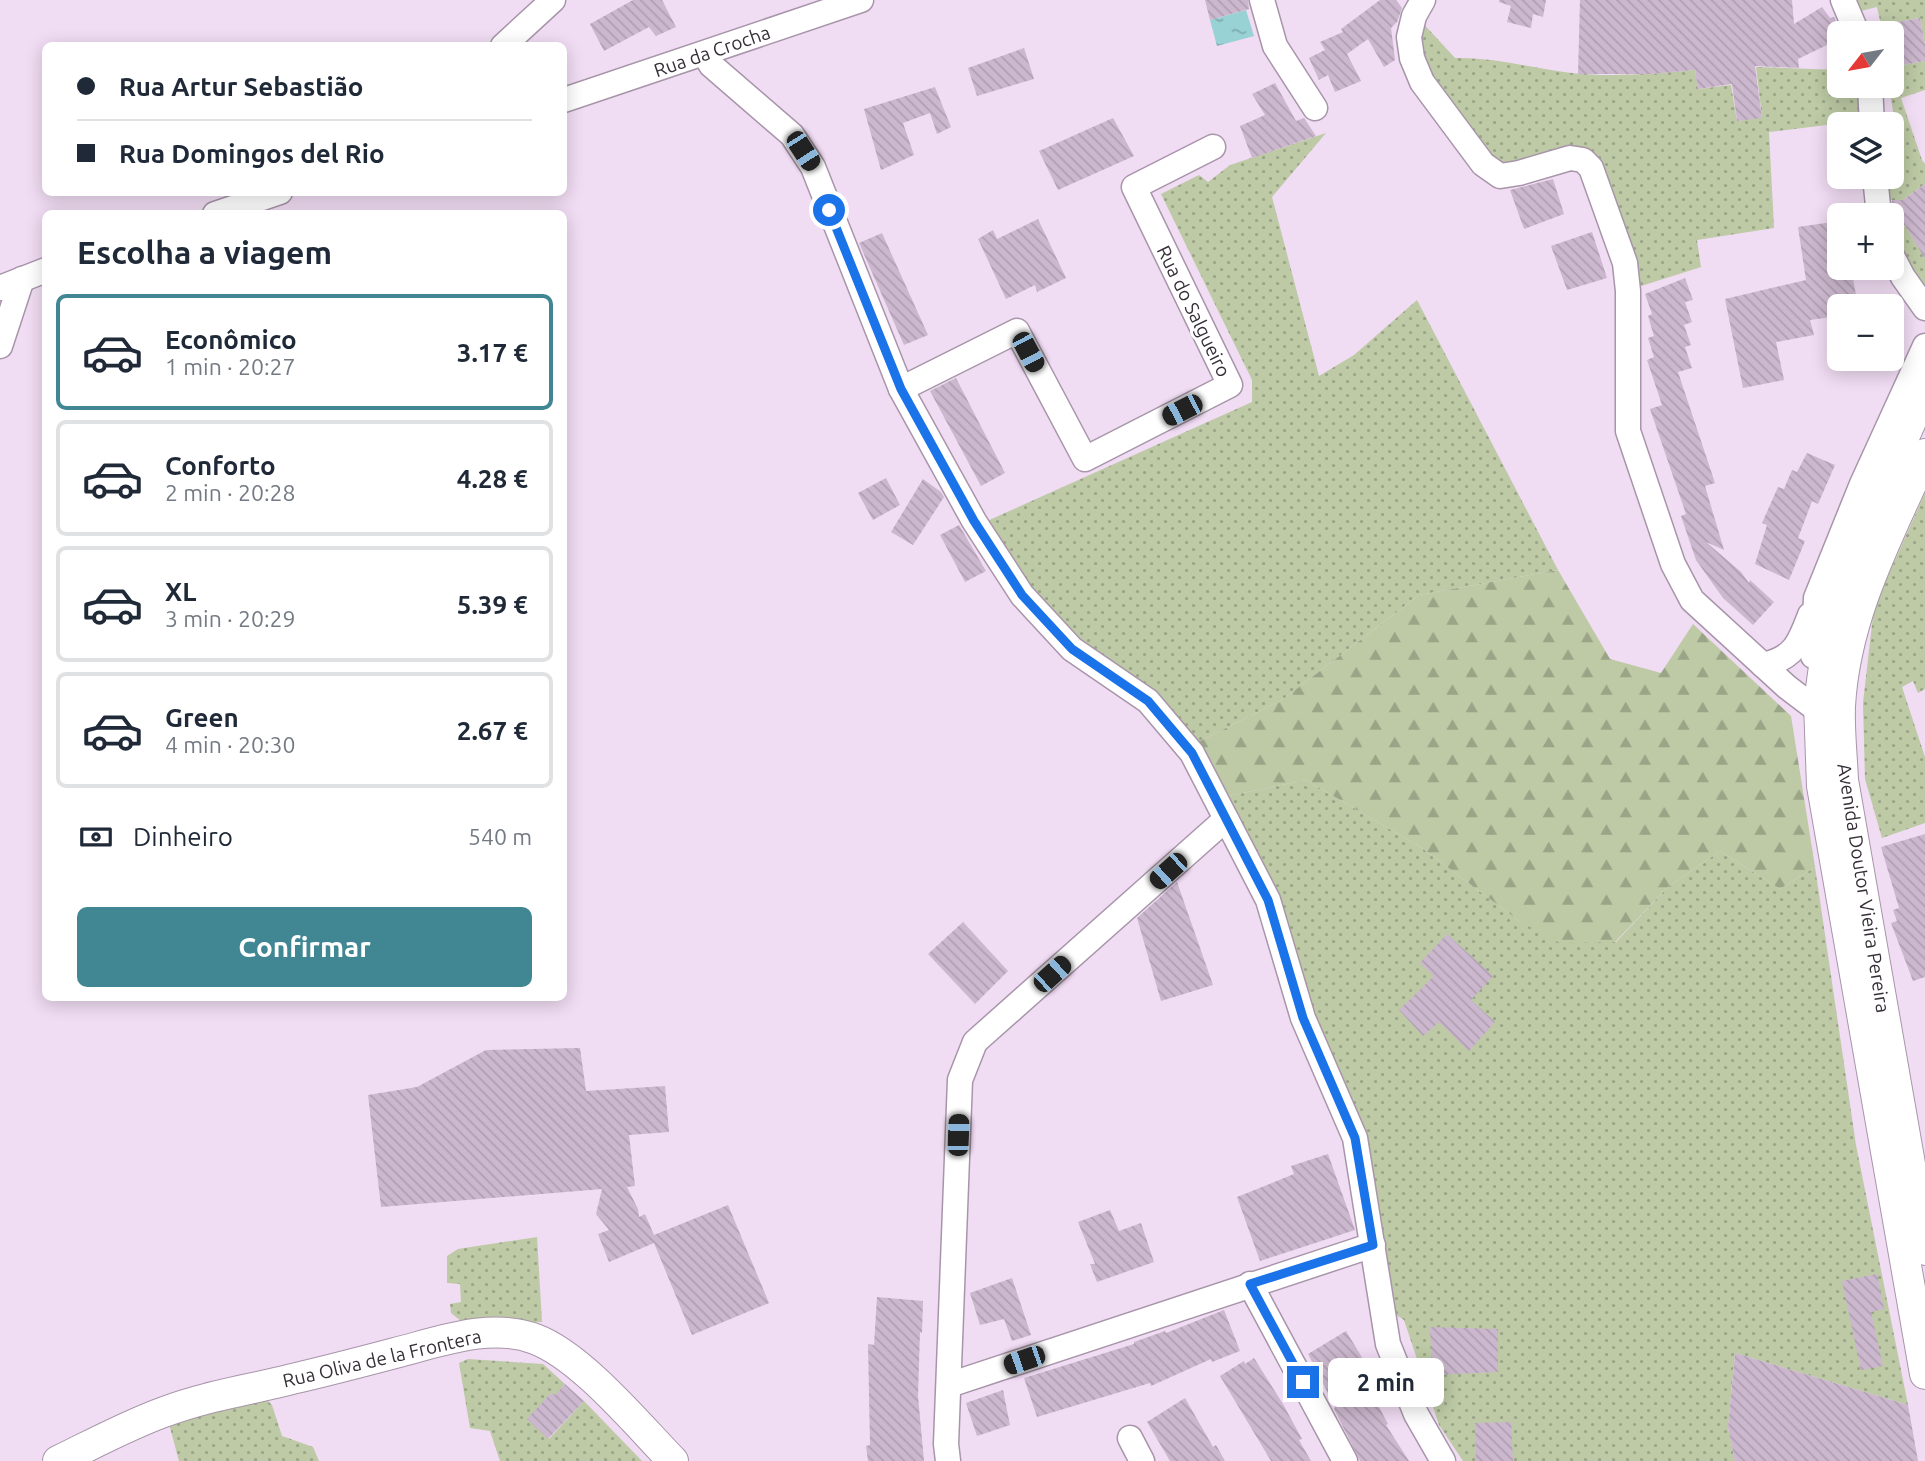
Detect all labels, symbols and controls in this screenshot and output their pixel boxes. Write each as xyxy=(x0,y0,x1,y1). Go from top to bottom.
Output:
street label: Rua da Crocha xyxy=(651,21,773,81)
north arrow xyxy=(1827,21,1904,98)
map controls xyxy=(1827,21,1904,371)
text: Rua Artur Sebastião xyxy=(119,72,364,101)
button: layers xyxy=(1827,112,1904,189)
car xyxy=(783,128,824,174)
text: Rua Domingos del Rio xyxy=(119,139,385,168)
route start xyxy=(813,194,845,226)
button: + xyxy=(1827,203,1904,280)
text: Escolha a viagem xyxy=(77,234,332,270)
street label: Rua do Salgueiro xyxy=(1153,242,1235,380)
button: − xyxy=(1827,294,1904,371)
icon: car xyxy=(81,321,144,384)
text: Econômico xyxy=(165,325,297,354)
car xyxy=(1009,329,1048,375)
text: 3.17 € xyxy=(457,338,528,367)
text: 1 min · 20:27 xyxy=(165,354,296,379)
car xyxy=(1159,391,1206,429)
icon: car xyxy=(81,447,144,510)
text: Conforto xyxy=(165,451,276,480)
text: 4.28 € xyxy=(457,464,528,493)
text: 2 min · 20:28 xyxy=(165,480,296,505)
icon: car xyxy=(81,573,144,636)
text: XL xyxy=(165,577,196,606)
text: 5.39 € xyxy=(457,590,528,619)
text: 3 min · 20:29 xyxy=(165,606,296,631)
icon: car xyxy=(81,699,144,762)
text: Green xyxy=(165,703,239,732)
text: 2.67 € xyxy=(457,716,528,745)
text: 4 min · 20:30 xyxy=(165,732,296,757)
street label: Avenida Doutor Vieira Pereira xyxy=(1833,762,1895,1014)
icon: cash xyxy=(77,818,115,856)
text: Dinheiro xyxy=(133,822,233,851)
text: 540 m xyxy=(468,824,532,849)
car xyxy=(1146,849,1191,893)
button: Confirmar xyxy=(77,907,532,987)
car xyxy=(1030,952,1075,996)
car xyxy=(947,1114,970,1156)
street label: Rua Oliva de la Frontera xyxy=(281,1324,483,1392)
car xyxy=(1001,1343,1048,1377)
callout: 2 min xyxy=(1328,1358,1443,1406)
route end xyxy=(1287,1366,1319,1398)
text: 2 min xyxy=(1357,1370,1415,1395)

